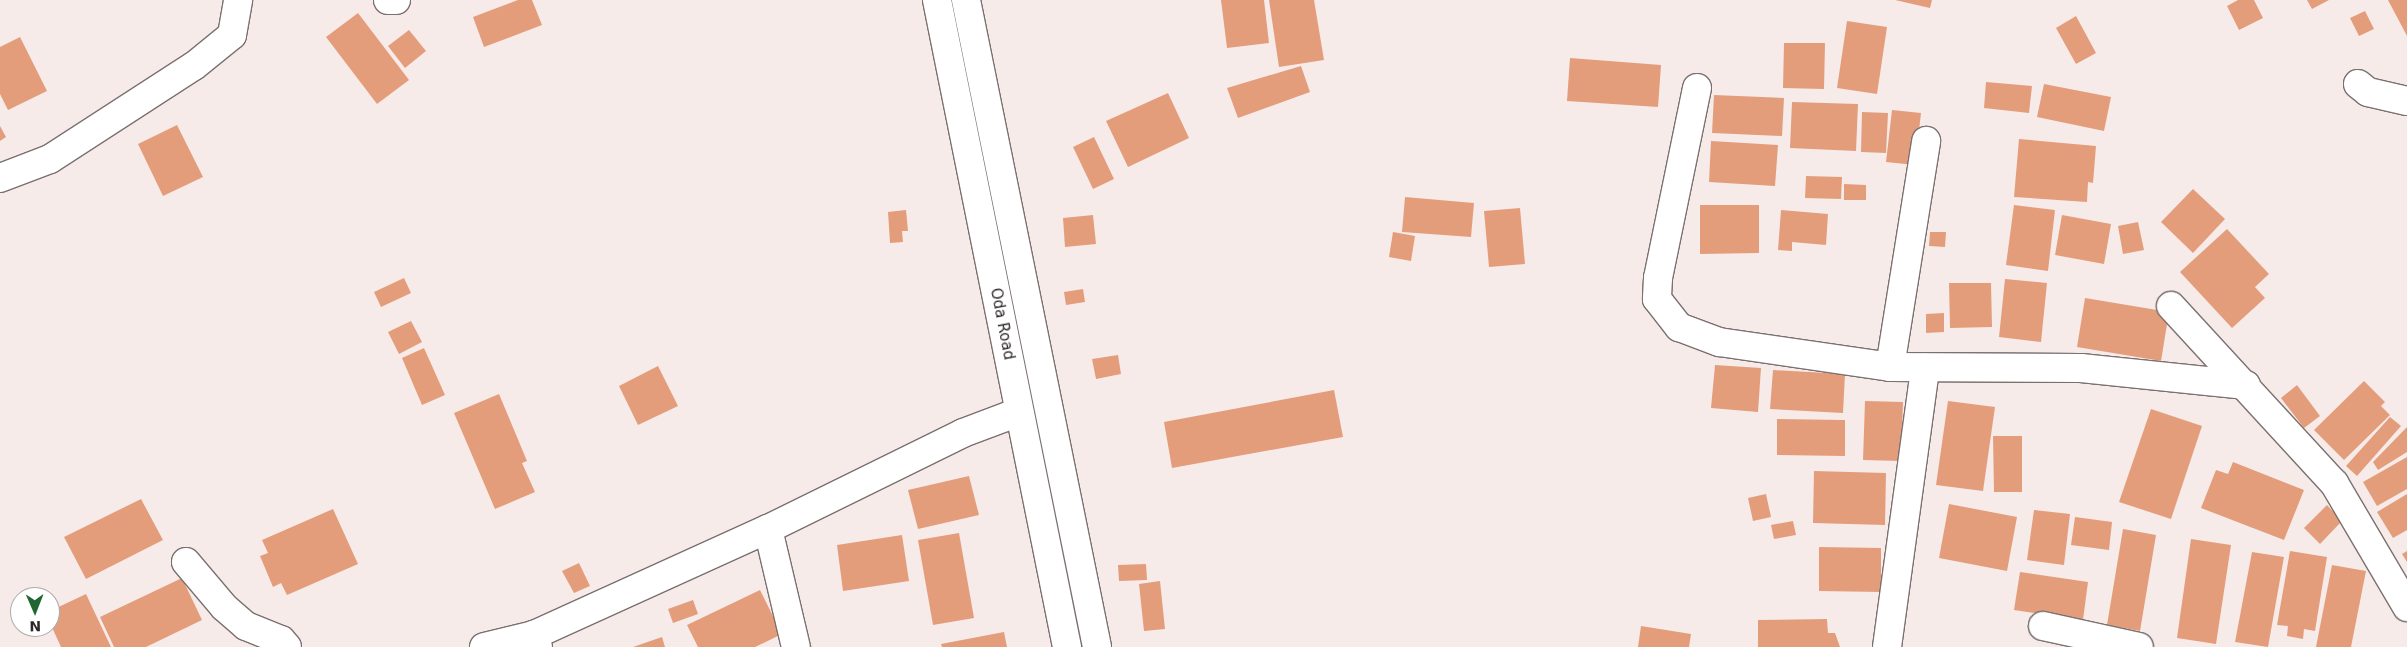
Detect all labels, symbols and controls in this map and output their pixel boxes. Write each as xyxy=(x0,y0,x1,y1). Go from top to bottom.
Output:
street label: Oda Road xyxy=(986,286,1018,362)
north arrow xyxy=(10,587,60,637)
text: N xyxy=(29,618,41,634)

